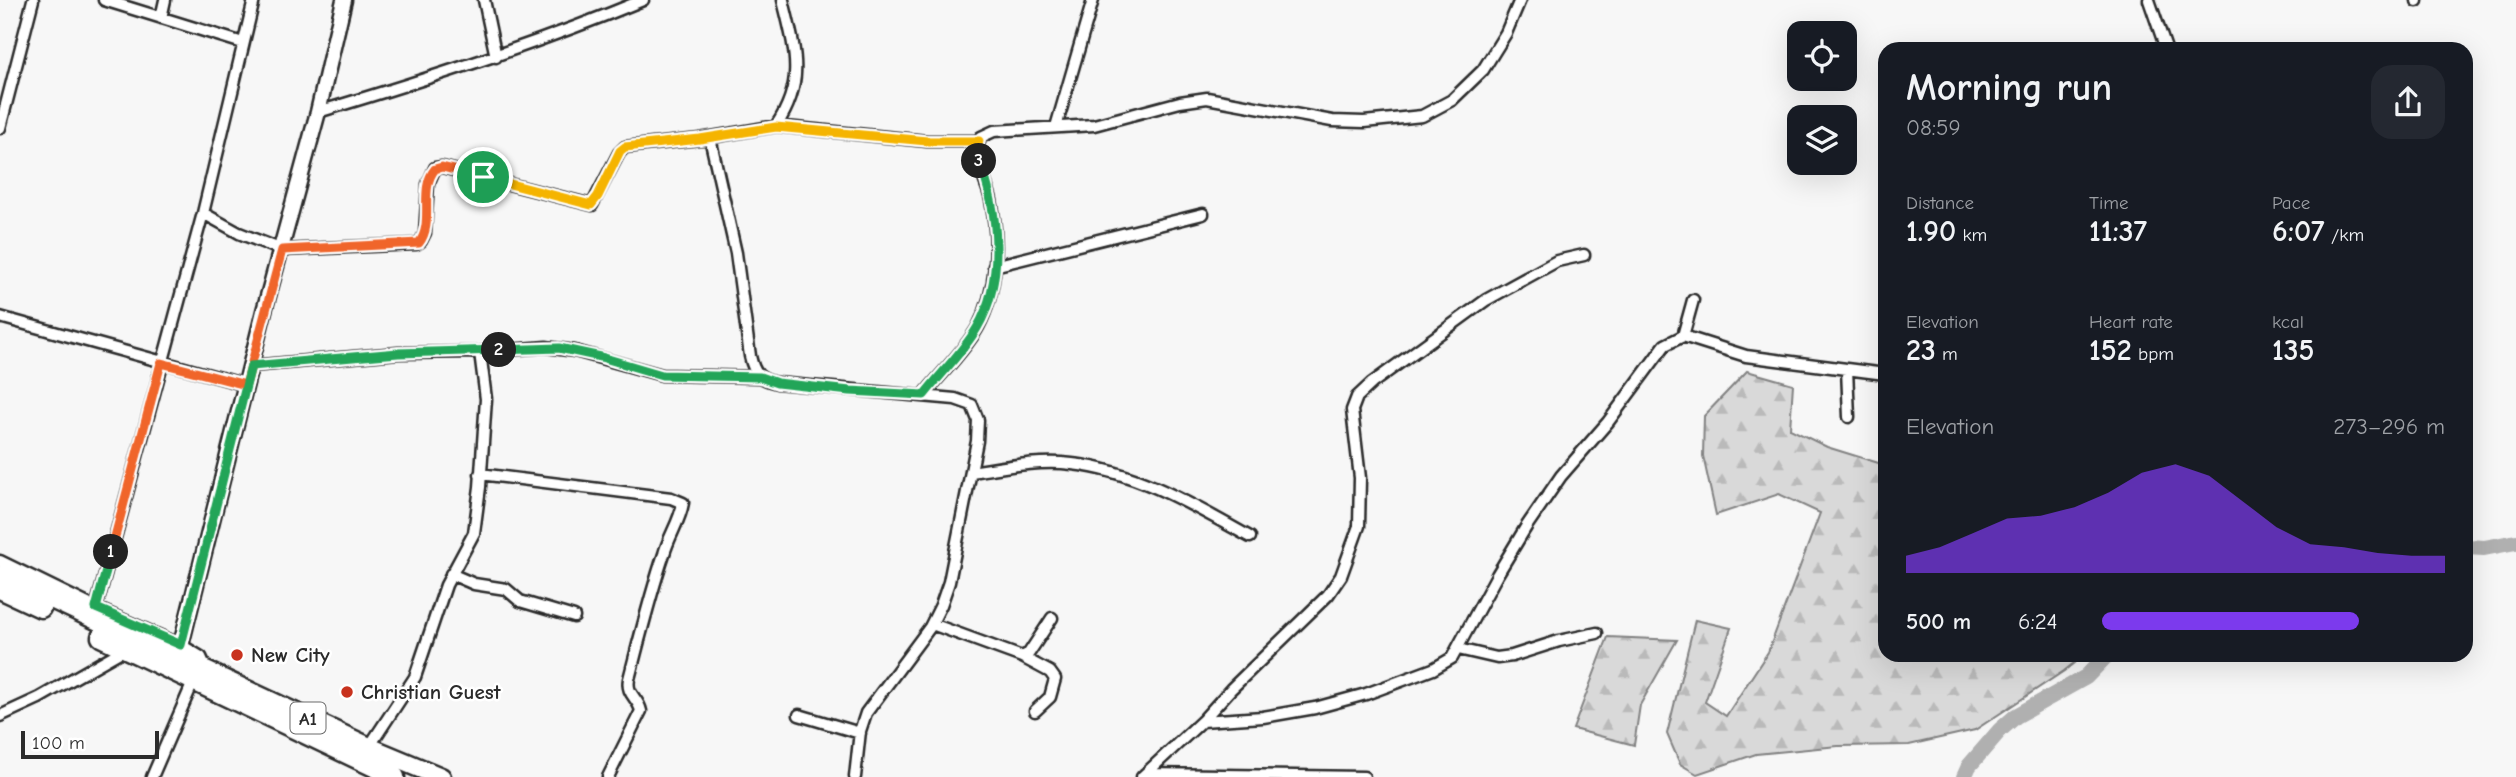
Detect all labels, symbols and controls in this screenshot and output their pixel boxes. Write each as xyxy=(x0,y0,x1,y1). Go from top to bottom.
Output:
map controls xyxy=(1787,21,1857,175)
button: locate xyxy=(1787,21,1857,91)
button: share xyxy=(2371,65,2445,139)
text: Morning run xyxy=(1906,66,2112,110)
button: layers xyxy=(1787,105,1857,175)
text: 08:59 xyxy=(1906,114,1961,141)
pin: 3 xyxy=(962,144,996,178)
pin xyxy=(453,147,513,207)
text: 3 xyxy=(974,149,983,171)
icon: arrive xyxy=(464,158,502,196)
text: Distance xyxy=(1906,192,1974,214)
text: Time xyxy=(2089,192,2128,214)
text: Pace xyxy=(2272,192,2310,214)
text: 1.90 xyxy=(1906,214,1956,249)
text: 11:37 xyxy=(2089,214,2147,249)
text: 6:07 xyxy=(2272,214,2325,249)
text: km xyxy=(1956,224,1987,246)
text: /km xyxy=(2325,224,2364,246)
text: Elevation xyxy=(1906,311,1979,333)
text: Heart rate xyxy=(2089,311,2173,333)
text: kcal xyxy=(2272,311,2304,333)
pin: 2 xyxy=(482,332,516,368)
text: 23 xyxy=(1906,333,1936,368)
text: 152 xyxy=(2089,333,2132,368)
text: 135 xyxy=(2272,333,2315,368)
text: 2 xyxy=(494,338,503,360)
text: m xyxy=(1936,343,1958,365)
text: bpm xyxy=(2132,343,2174,365)
text: Elevation xyxy=(1906,413,1994,440)
text: 273–296 m xyxy=(2333,413,2445,440)
pin: 1 xyxy=(94,534,128,570)
text: 1 xyxy=(107,540,114,562)
text: 500 m xyxy=(1906,608,1971,635)
text: 6:24 xyxy=(2018,608,2058,635)
place label: New City xyxy=(251,643,330,667)
marker: New City xyxy=(229,647,245,663)
place label: Christian Guest xyxy=(361,680,502,704)
marker: Christian Guest xyxy=(339,684,355,700)
road number: A1 xyxy=(290,702,326,734)
scale bar xyxy=(21,728,159,760)
text: 100 m xyxy=(32,732,85,754)

